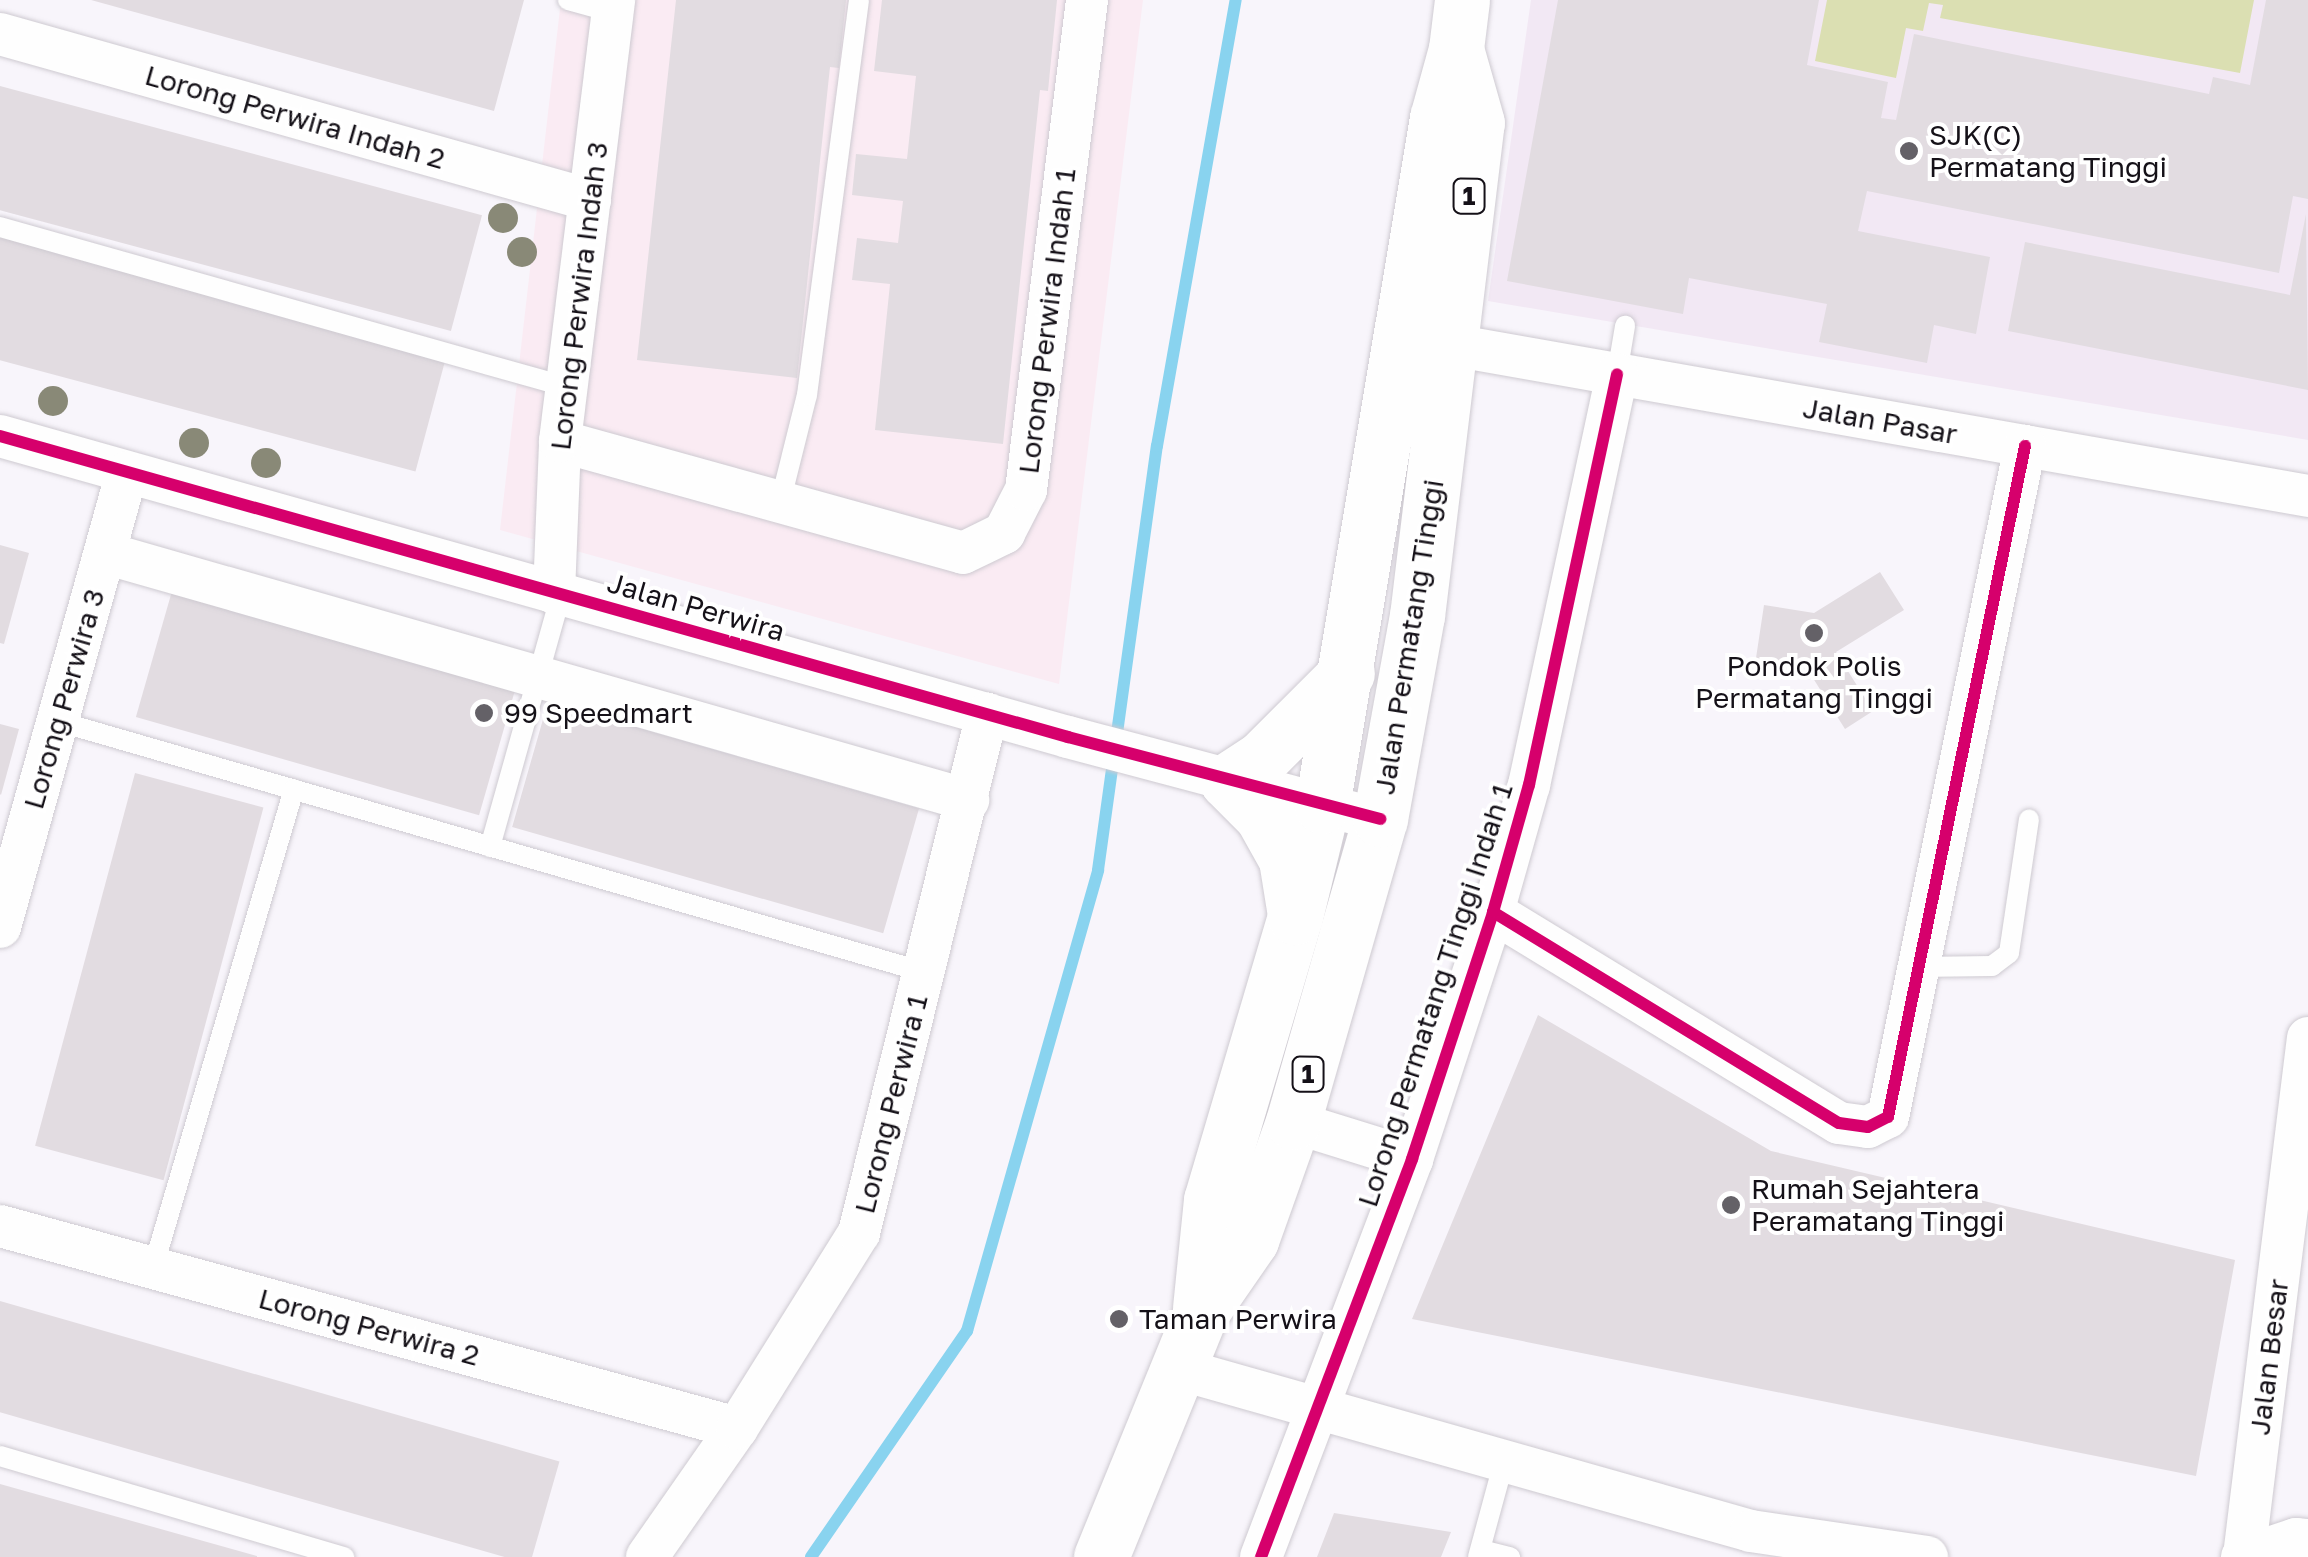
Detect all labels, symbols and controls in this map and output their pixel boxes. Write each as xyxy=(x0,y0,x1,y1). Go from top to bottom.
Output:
street label: Lorong Perwira Indah 2 xyxy=(141,58,449,176)
place label: SJK(C) Permatang Tinggi xyxy=(1929,118,2167,184)
street label: Lorong Perwira Indah 3 xyxy=(543,140,615,452)
marker: SJK(C) Permatang Tinggi xyxy=(1898,140,1920,162)
street label: Lorong Perwira Indah 1 xyxy=(1012,166,1082,476)
road number: 1 xyxy=(1452,176,1486,216)
street label: Jalan Pasar xyxy=(1800,391,1960,451)
street label: Jalan Permatang Tinggi xyxy=(1368,477,1450,797)
street label: Jalan Perwira xyxy=(604,566,788,648)
street label: Lorong Perwira 3 xyxy=(17,585,111,813)
marker: Pondok Polis Permatang Tinggi xyxy=(1803,622,1825,644)
place label: Pondok Polis Permatang Tinggi xyxy=(1695,649,1933,715)
place label: 99 Speedmart xyxy=(504,696,693,730)
marker: 99 Speedmart xyxy=(473,702,495,724)
street label: Lorong Permatang Tinggi Indah 1 xyxy=(1351,779,1519,1211)
street label: Lorong Perwira 1 xyxy=(848,991,934,1217)
road number: 1 xyxy=(1290,1054,1326,1094)
place label: Rumah Sejahtera Peramatang Tinggi xyxy=(1751,1172,2005,1238)
marker: Rumah Sejahtera Peramatang Tinggi xyxy=(1720,1194,1742,1216)
street label: Jalan Besar xyxy=(2243,1277,2295,1437)
street label: Lorong Perwira 2 xyxy=(255,1281,483,1373)
place label: Taman Perwira xyxy=(1139,1302,1337,1336)
marker: Taman Perwira xyxy=(1108,1308,1130,1330)

